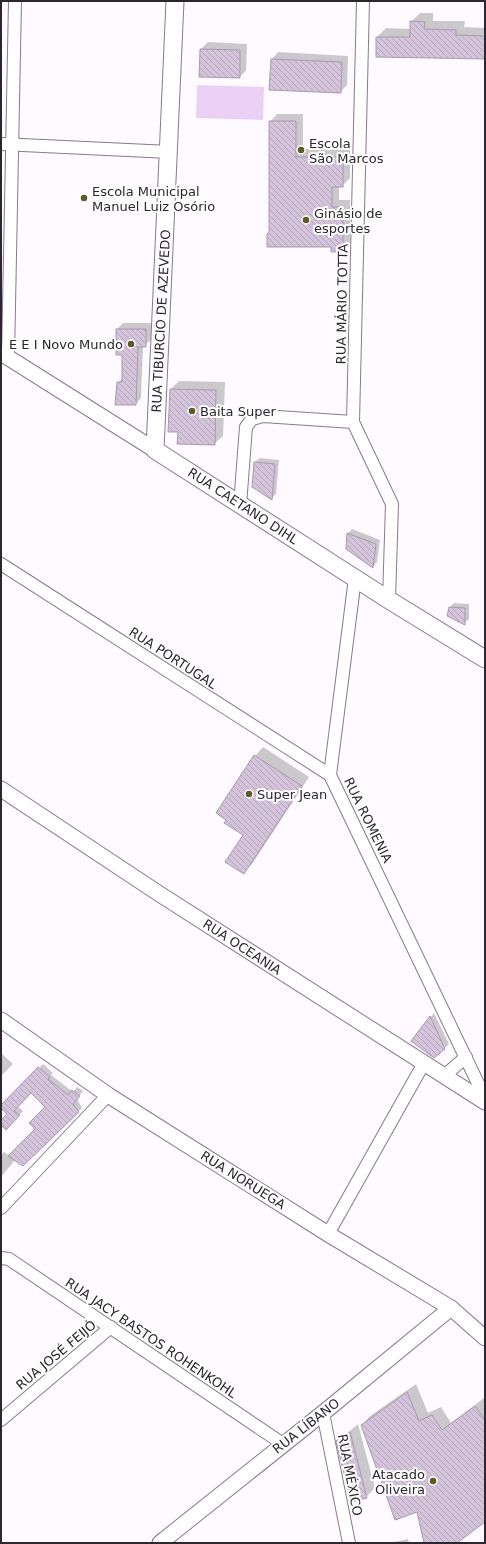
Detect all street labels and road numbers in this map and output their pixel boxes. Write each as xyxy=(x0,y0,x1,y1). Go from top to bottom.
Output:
street label: RUA TIBURCIO DE AZEVEDO xyxy=(149,229,173,413)
street label: RUA MÁRIO TOTTA xyxy=(333,243,351,364)
street label: RUA CAETANO DIHL xyxy=(185,465,302,548)
street label: RUA PORTUGAL xyxy=(126,624,220,692)
street label: RUA ROMENIA xyxy=(341,775,395,865)
street label: RUA OCEANIA xyxy=(200,916,284,978)
street label: RUA NORUEGA xyxy=(198,1148,288,1212)
street label: RUA JACY BASTOS ROHENKOHL xyxy=(62,1275,240,1402)
street label: RUA JOSÉ FEIJÓ xyxy=(13,1317,99,1393)
street label: RUA LÍBANO xyxy=(270,1395,342,1457)
street label: RUA MÉXICO xyxy=(335,1433,365,1517)

